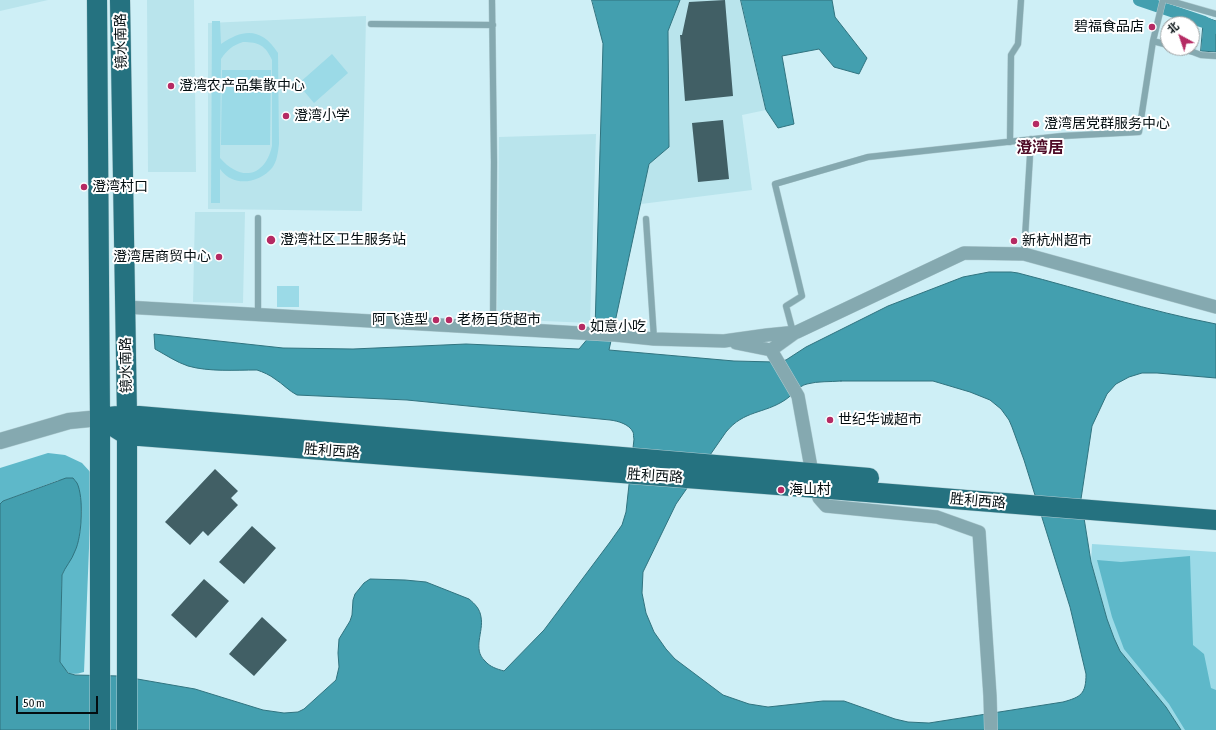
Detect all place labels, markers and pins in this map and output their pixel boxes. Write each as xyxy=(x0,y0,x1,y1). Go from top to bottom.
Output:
place label: 碧福食品店 xyxy=(1074,19,1144,35)
marker: 碧福食品店 xyxy=(1147,22,1157,32)
place label: 澄湾农产品集散中心 xyxy=(179,78,305,94)
marker: 澄湾农产品集散中心 xyxy=(166,81,176,91)
place label: 澄湾小学 xyxy=(294,108,350,124)
marker: 澄湾小学 xyxy=(281,111,291,121)
place label: 澄湾居党群服务中心 xyxy=(1044,116,1170,132)
marker: 澄湾居党群服务中心 xyxy=(1031,119,1041,129)
place label: 澄湾村口 xyxy=(92,179,148,195)
marker: 澄湾村口 xyxy=(79,182,89,192)
place label: 澄湾社区卫生服务站 xyxy=(280,232,406,248)
place label: 新杭州超市 xyxy=(1022,233,1092,249)
marker: 澄湾社区卫生服务站 xyxy=(265,234,277,246)
marker: 新杭州超市 xyxy=(1009,236,1019,246)
place label: 澄湾居商贸中心 xyxy=(113,249,211,265)
marker: 澄湾居商贸中心 xyxy=(214,252,224,262)
place label: 阿飞造型 xyxy=(372,312,428,328)
place label: 老杨百货超市 xyxy=(457,312,541,328)
marker: 阿飞造型 xyxy=(431,315,441,325)
marker: 老杨百货超市 xyxy=(444,315,454,325)
place label: 如意小吃 xyxy=(590,319,646,335)
marker: 如意小吃 xyxy=(577,322,587,332)
place label: 世纪华诚超市 xyxy=(838,412,922,428)
marker: 世纪华诚超市 xyxy=(825,415,835,425)
place label: 海山村 xyxy=(789,482,831,498)
marker: 海山村 xyxy=(776,485,786,495)

